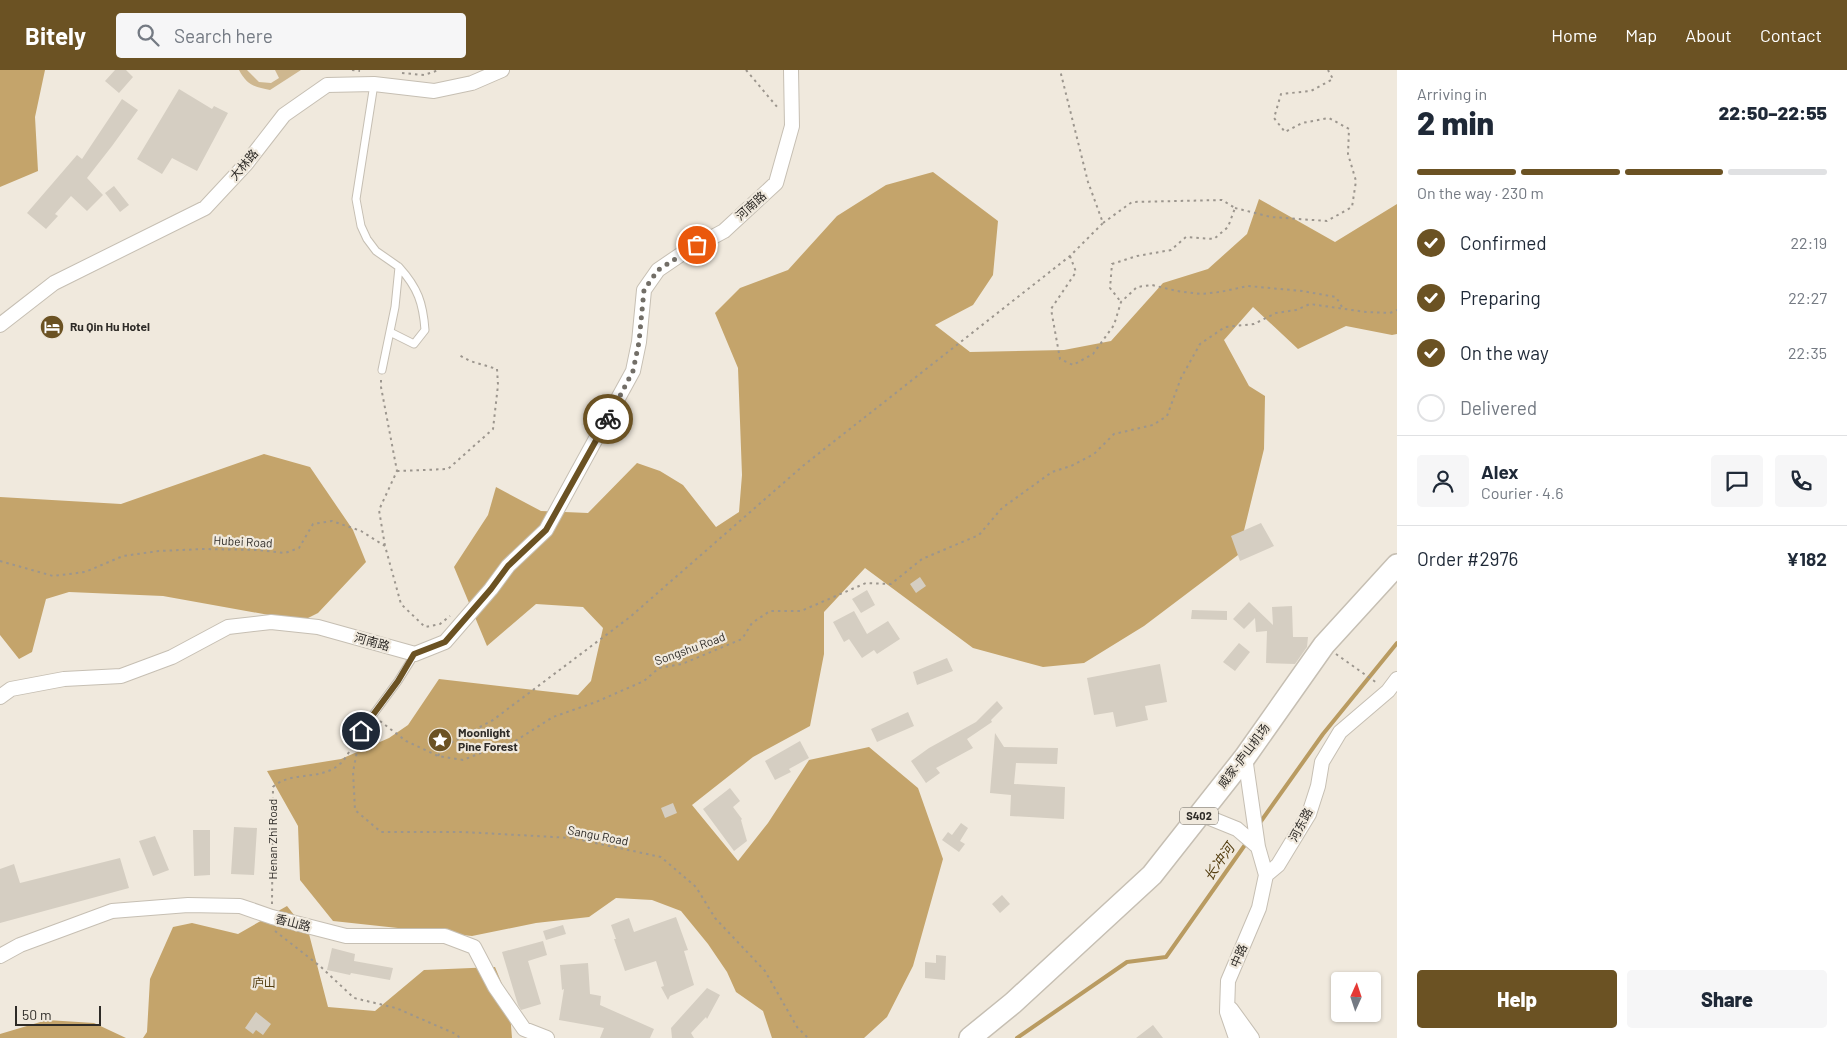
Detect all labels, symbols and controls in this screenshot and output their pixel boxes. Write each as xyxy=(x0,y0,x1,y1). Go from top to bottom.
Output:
search box xyxy=(116,13,466,58)
text: Bitely xyxy=(25,21,86,50)
icon: search xyxy=(134,21,162,49)
text: Search here xyxy=(174,24,273,47)
text: Home xyxy=(1551,24,1597,46)
text: Map xyxy=(1625,24,1657,46)
text: About xyxy=(1685,24,1732,46)
text: Contact xyxy=(1760,24,1822,46)
text: Arriving in xyxy=(1417,84,1487,103)
text: 22:50–22:55 xyxy=(1718,101,1827,124)
text: 2 min xyxy=(1417,103,1494,141)
street label: 大林路 xyxy=(226,146,260,183)
text: On the way · 230 m xyxy=(1417,183,1544,202)
street label: 河南路 xyxy=(732,188,768,223)
pin xyxy=(676,224,718,266)
icon: check xyxy=(1417,229,1445,257)
icon: bag xyxy=(683,231,711,259)
text: Confirmed xyxy=(1460,231,1547,254)
text: 22:19 xyxy=(1790,233,1827,252)
icon: check xyxy=(1417,284,1445,312)
text: Preparing xyxy=(1460,286,1541,309)
text: 22:27 xyxy=(1788,288,1827,307)
hotel icon: Ru Qin Hu Hotel xyxy=(39,314,65,340)
place label: Ru Qin Hu Hotel xyxy=(70,319,150,333)
icon: check xyxy=(1417,339,1445,367)
text: On the way xyxy=(1460,341,1549,364)
text: 22:35 xyxy=(1788,343,1827,362)
courier xyxy=(583,394,633,444)
text: Delivered xyxy=(1460,396,1537,419)
icon: bike xyxy=(594,405,622,433)
button: person xyxy=(1417,455,1469,507)
button: chat xyxy=(1711,455,1763,507)
button: phone xyxy=(1775,455,1827,507)
text: Alex xyxy=(1481,460,1519,483)
text: Courier · 4.6 xyxy=(1481,483,1564,502)
street label: Hubei Road xyxy=(213,532,273,550)
text: Order #2976 xyxy=(1417,547,1518,570)
text: ¥182 xyxy=(1786,547,1827,570)
street label: 河南路 xyxy=(353,629,392,653)
street label: Songshu Road xyxy=(653,629,727,667)
pin xyxy=(340,710,382,752)
icon: home xyxy=(347,717,375,745)
street label: 威家-庐山机场 xyxy=(1215,721,1272,790)
place label: Moonlight Pine Forest xyxy=(458,725,518,753)
place icon: Moonlight Pine Forest xyxy=(427,727,453,753)
street label: Henan Zhi Road xyxy=(265,799,279,879)
street label: 河东路 xyxy=(1285,805,1315,844)
road number: S402 xyxy=(1180,808,1218,824)
street label: Sangu Road xyxy=(567,822,630,848)
water label: 长冲河 xyxy=(1200,837,1239,884)
street label: 香山路 xyxy=(274,911,312,933)
street label: 中路 xyxy=(1227,942,1249,969)
button: Help xyxy=(1417,970,1617,1028)
button: Share xyxy=(1627,970,1827,1028)
north arrow xyxy=(1331,972,1381,1022)
map controls xyxy=(1331,972,1381,1022)
park label: 庐山 xyxy=(252,975,276,989)
scale bar xyxy=(15,1003,101,1026)
text: 50 m xyxy=(22,1006,51,1023)

